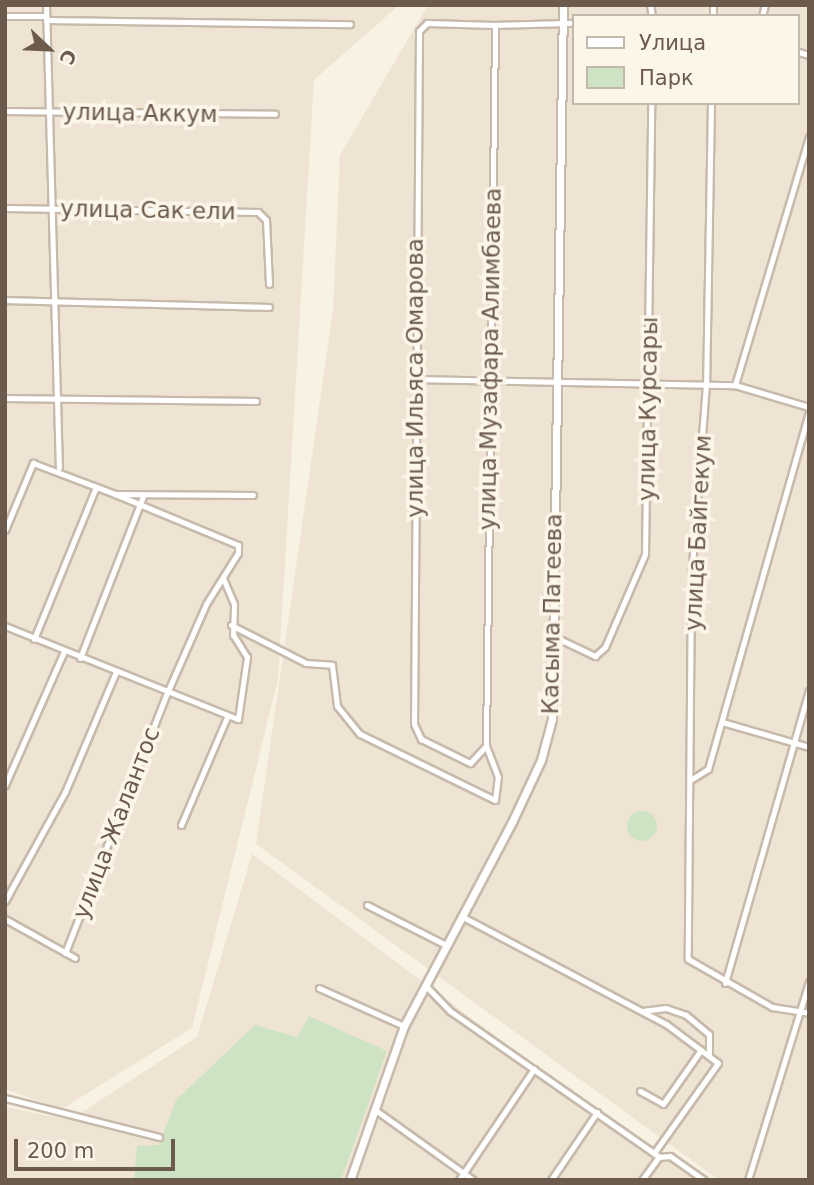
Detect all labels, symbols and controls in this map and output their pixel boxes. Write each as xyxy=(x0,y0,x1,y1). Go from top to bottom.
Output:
north arrow xyxy=(14,14,84,84)
legend xyxy=(572,14,800,105)
text: Улица xyxy=(639,31,706,55)
text: С xyxy=(55,46,81,68)
text: Парк xyxy=(639,66,694,90)
street label: улица Аккум xyxy=(62,98,218,128)
street label: улица Музафара Алимбаева xyxy=(473,187,507,531)
street label: улица Сак ели xyxy=(60,195,236,225)
street label: улица Ильяса Омарова xyxy=(401,238,429,518)
street label: улица Курсары xyxy=(633,317,663,501)
street label: улица Байгекум xyxy=(679,434,717,632)
street label: Касыма Патеева xyxy=(536,513,568,715)
street label: улица Жалантос xyxy=(67,723,165,923)
scale bar xyxy=(18,1126,178,1170)
text: 200 m xyxy=(27,1139,94,1163)

